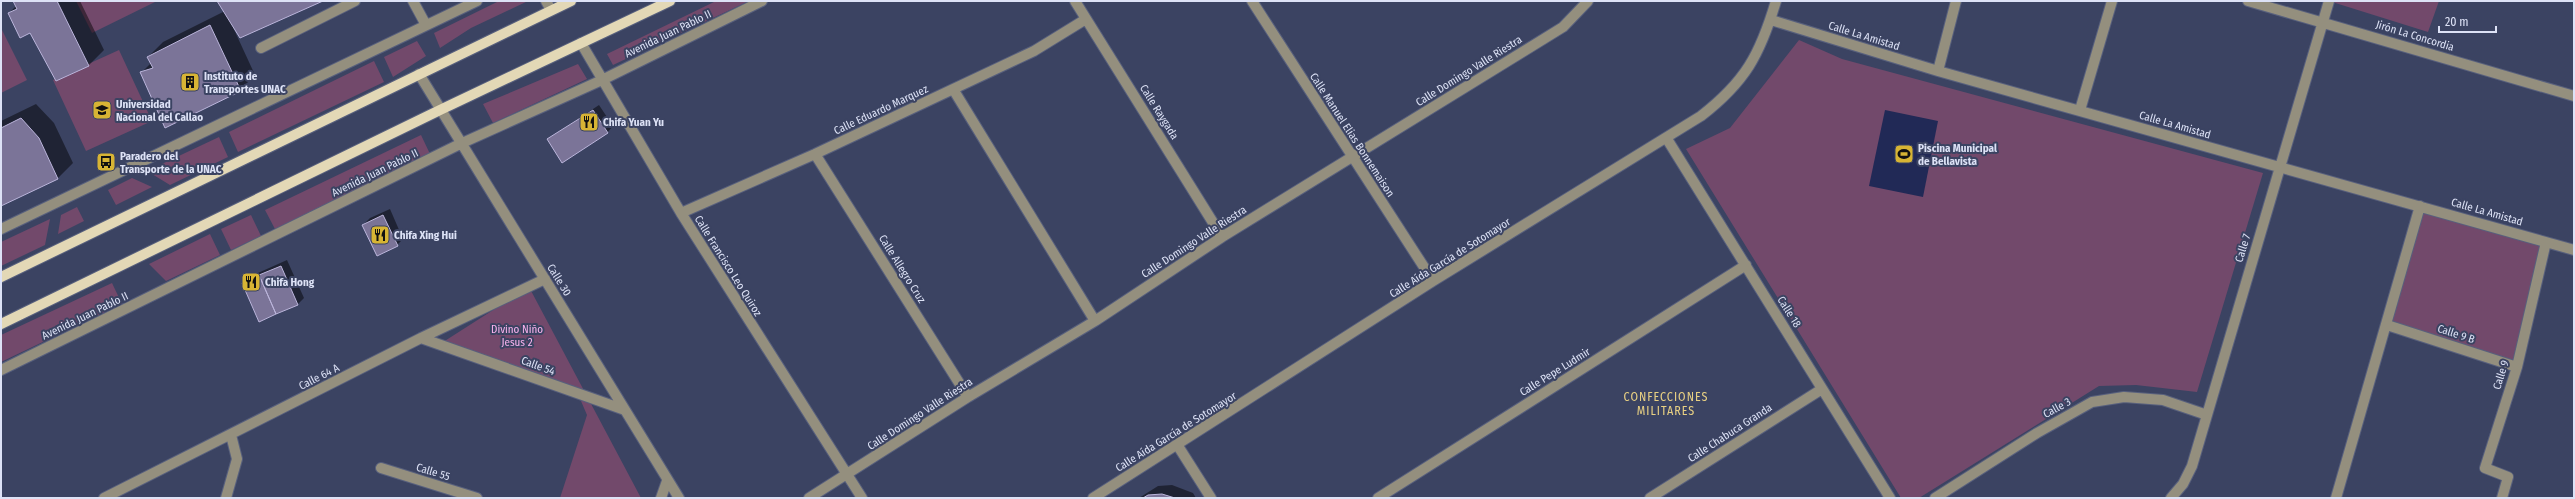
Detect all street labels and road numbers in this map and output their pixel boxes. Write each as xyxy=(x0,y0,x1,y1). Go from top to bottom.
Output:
street label: Avenida Juan Pablo II xyxy=(623,7,713,61)
street label: Jirón La Concordia xyxy=(2374,18,2456,54)
street label: Calle La Amistad xyxy=(1827,19,1901,53)
street label: Calle Domingo Valle Riestra xyxy=(1414,33,1524,109)
street label: Calle Manuel Elias Bonnemaison xyxy=(1307,71,1397,199)
street label: Calle Eduardo Marquez xyxy=(832,82,931,138)
street label: Calle Raygada xyxy=(1137,82,1181,142)
street label: Calle La Amistad xyxy=(2138,109,2212,141)
street label: Avenida Juan Pablo II xyxy=(330,146,420,200)
street label: Calle La Amistad xyxy=(2450,196,2524,228)
street label: Calle Domingo Valle Riestra xyxy=(1139,203,1249,281)
street label: Calle Francisco Leo Quiroz xyxy=(692,213,765,319)
street label: Calle Aída García de Sotomayor xyxy=(1387,215,1513,301)
street label: Calle 7 xyxy=(2233,232,2254,264)
street label: Calle Allegro Cruz xyxy=(876,233,929,306)
street label: Calle 30 xyxy=(544,262,574,299)
street label: Avenida Juan Pablo II xyxy=(40,289,130,343)
street label: Calle 18 xyxy=(1774,294,1804,330)
street label: Calle 9 B xyxy=(2436,322,2476,346)
street label: Calle Pepe Ludmir xyxy=(1517,345,1593,399)
street label: Calle 54 xyxy=(519,354,557,378)
street label: Calle 9 xyxy=(2490,359,2512,391)
street label: Calle 64 A xyxy=(297,361,342,393)
street label: Calle Domingo Valle Riestra xyxy=(865,375,975,453)
street label: Calle Aída García de Sotomayor xyxy=(1113,389,1239,475)
street label: Calle 3 xyxy=(2041,395,2073,421)
street label: Calle Chabuca Granda xyxy=(1686,401,1774,465)
street label: Calle 55 xyxy=(415,461,451,483)

